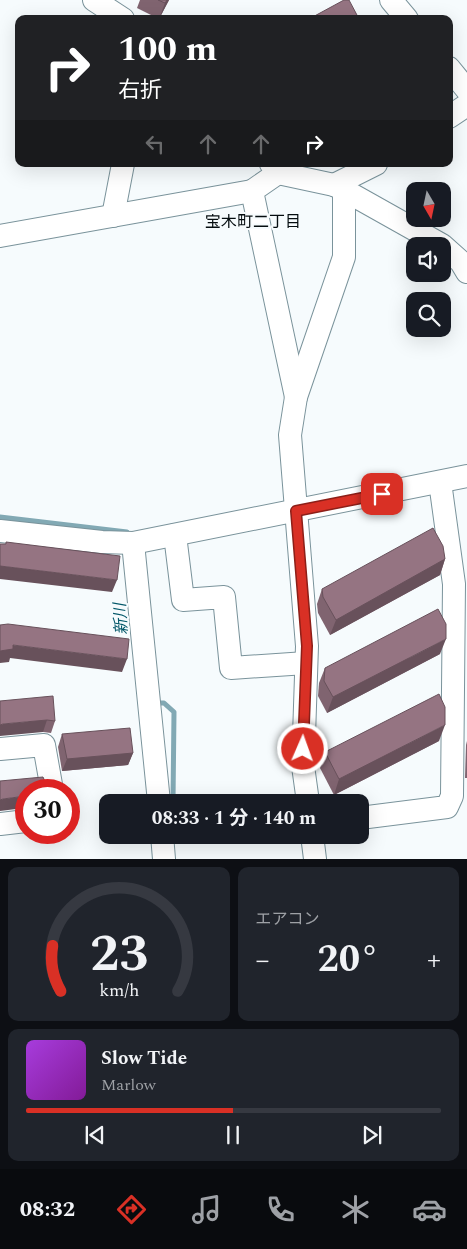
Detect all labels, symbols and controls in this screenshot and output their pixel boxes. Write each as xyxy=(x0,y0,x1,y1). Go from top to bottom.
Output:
text: 100 m xyxy=(118,23,217,76)
icon: right xyxy=(35,35,100,100)
text: 右折 xyxy=(118,74,162,107)
icon: left xyxy=(141,130,169,158)
icon: ahead xyxy=(194,130,222,158)
icon: ahead xyxy=(247,130,275,158)
icon: right xyxy=(300,130,328,158)
north arrow xyxy=(406,182,451,228)
map controls xyxy=(406,182,451,337)
district label: 宝木町二丁目 xyxy=(205,210,301,234)
button: sound xyxy=(406,237,451,282)
button: search xyxy=(406,292,451,337)
pin xyxy=(361,473,403,515)
icon: arrive xyxy=(368,480,396,508)
water label: 新川 xyxy=(108,600,134,636)
position arrow xyxy=(276,722,328,774)
speed limit sign: 30 xyxy=(15,779,80,844)
text: 08:33 · 1 分 · 140 m xyxy=(152,804,316,833)
text: エアコン xyxy=(256,907,320,931)
text: 23 xyxy=(90,915,148,994)
text: 20° xyxy=(317,931,379,989)
text: − xyxy=(256,939,270,982)
text: + xyxy=(427,939,441,982)
text: km/h xyxy=(99,977,139,1004)
text: Slow Tide xyxy=(101,1044,187,1073)
text: Marlow xyxy=(101,1073,156,1097)
icon: previous xyxy=(81,1121,109,1149)
icon: pause xyxy=(219,1121,247,1149)
icon: next xyxy=(358,1121,386,1149)
icon: directions xyxy=(114,1192,149,1227)
icon: music xyxy=(189,1192,224,1227)
icon: phone xyxy=(263,1192,298,1227)
icon: climate xyxy=(338,1192,373,1227)
icon: car xyxy=(412,1192,447,1227)
text: 08:32 xyxy=(20,1193,75,1226)

